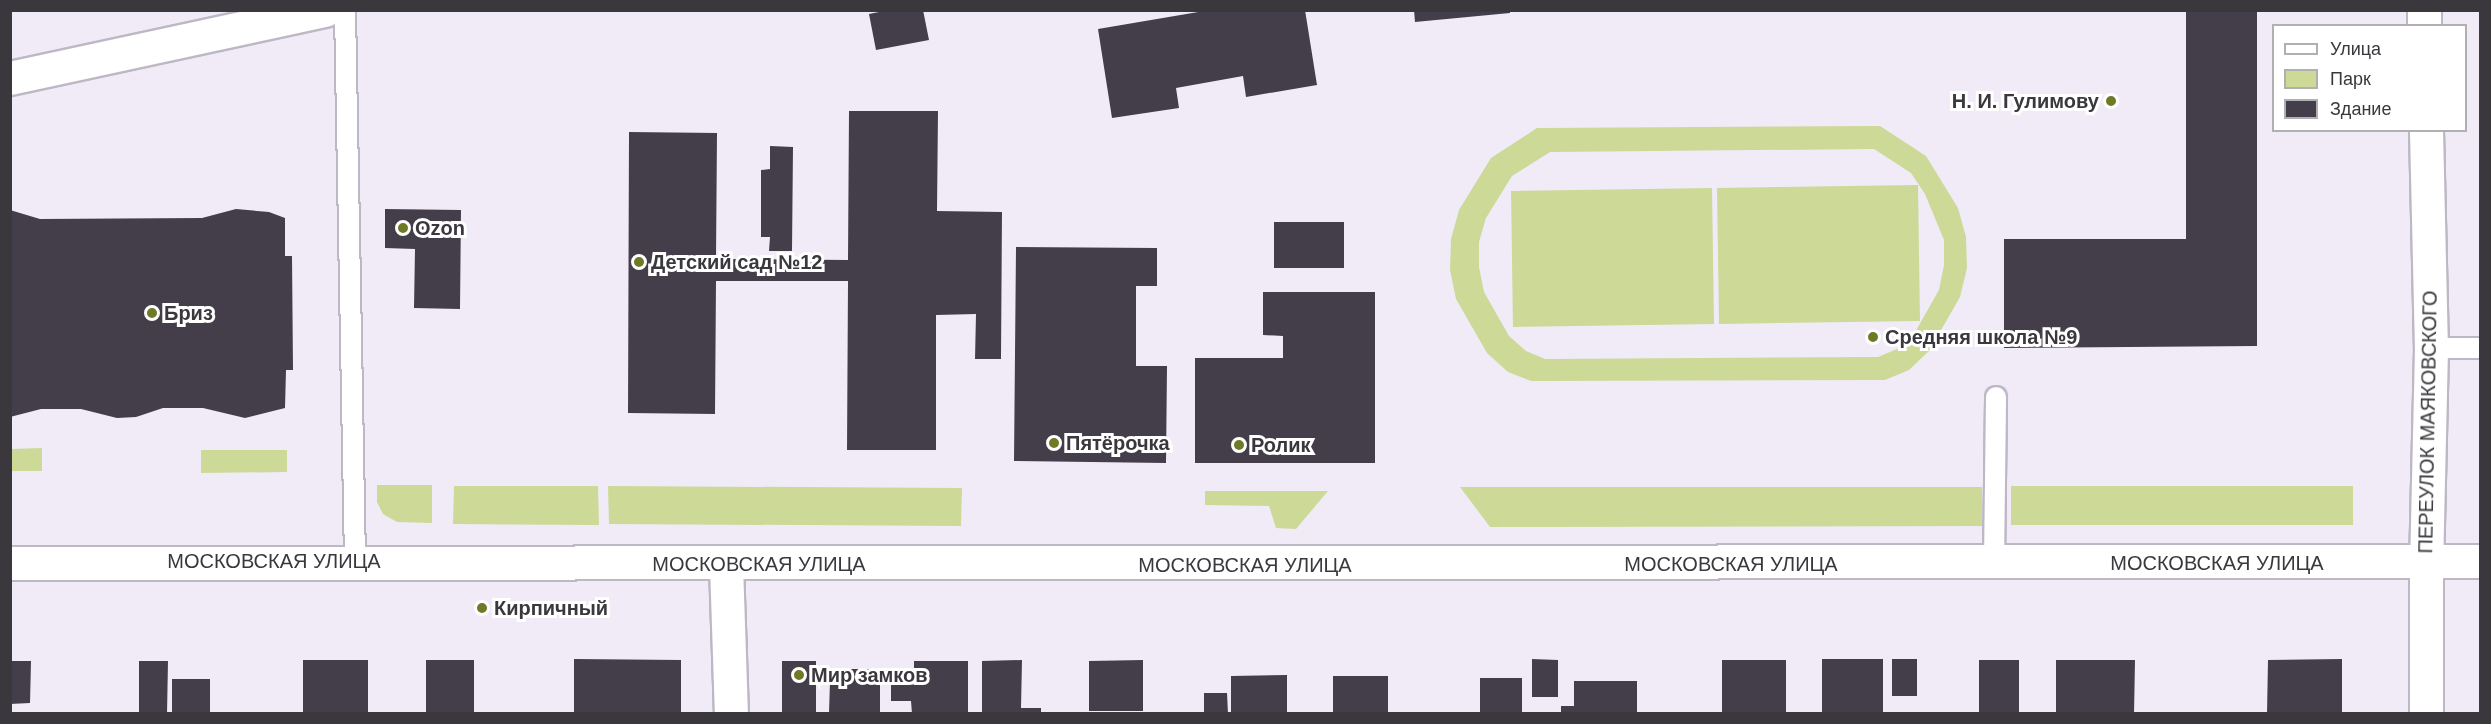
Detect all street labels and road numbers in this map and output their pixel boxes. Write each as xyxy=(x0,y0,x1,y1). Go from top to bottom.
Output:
street label: ПЕРЕУЛОК МАЯКОВСКОГО xyxy=(2414,290,2442,554)
street label: МОСКОВСКАЯ УЛИЦА xyxy=(167,549,381,573)
street label: МОСКОВСКАЯ УЛИЦА xyxy=(2110,551,2324,575)
street label: МОСКОВСКАЯ УЛИЦА xyxy=(652,552,866,576)
street label: МОСКОВСКАЯ УЛИЦА xyxy=(1624,552,1838,576)
street label: МОСКОВСКАЯ УЛИЦА xyxy=(1138,553,1352,577)

